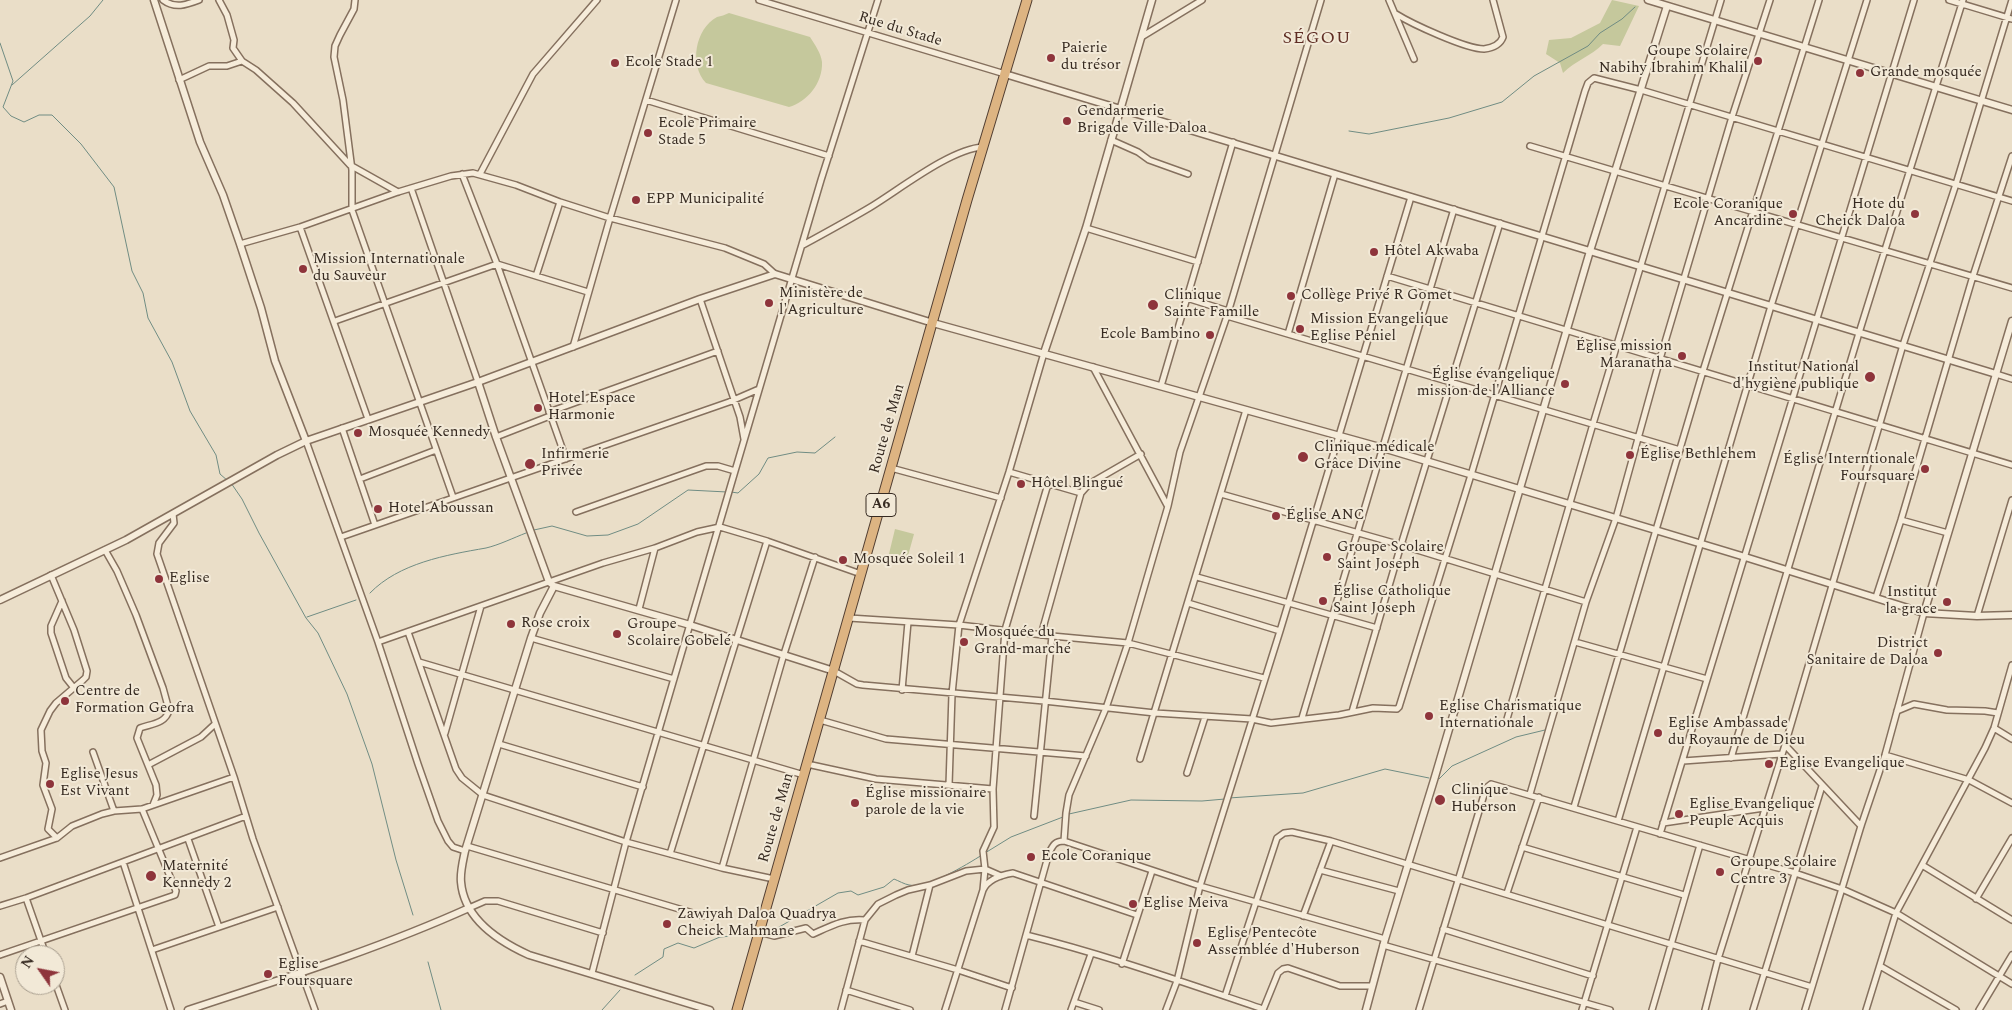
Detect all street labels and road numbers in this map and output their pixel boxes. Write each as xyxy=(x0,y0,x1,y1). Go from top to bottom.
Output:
street label: Rue du Stade xyxy=(856,9,944,51)
street label: Route de Man xyxy=(867,382,909,476)
road number: A6 xyxy=(866,494,896,516)
street label: Route de Man xyxy=(756,771,798,865)

